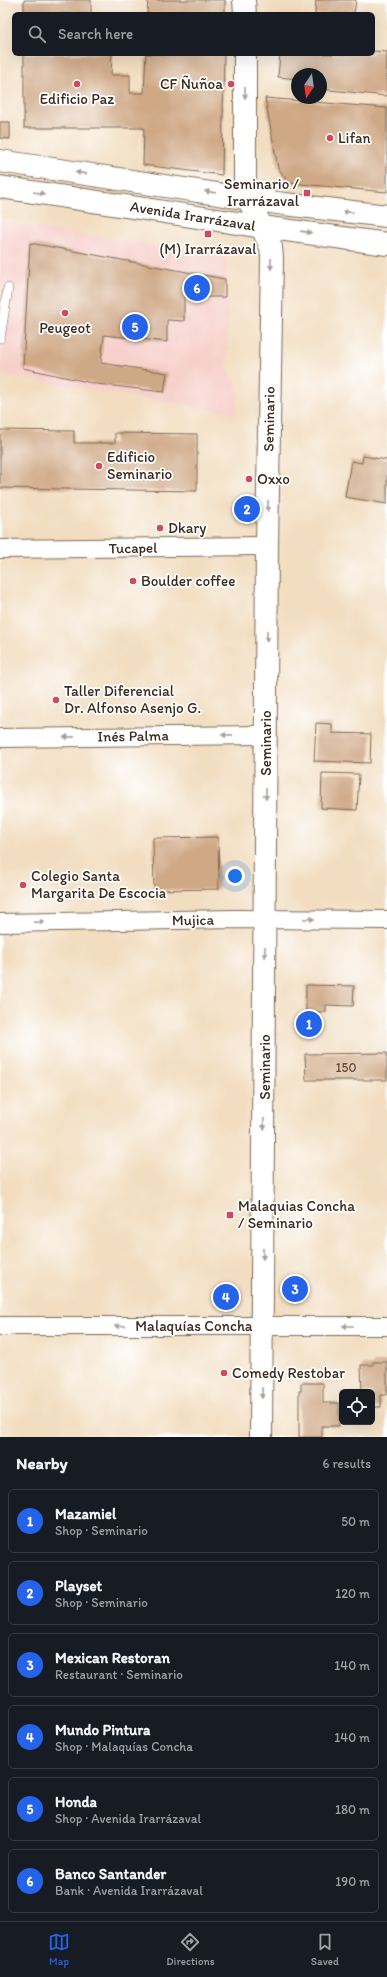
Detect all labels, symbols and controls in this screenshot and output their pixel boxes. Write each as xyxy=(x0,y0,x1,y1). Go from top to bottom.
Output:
search box xyxy=(12,12,375,56)
icon: search xyxy=(26,23,48,45)
text: Search here xyxy=(58,25,133,43)
north arrow xyxy=(291,68,327,104)
place label: CF Ñuñoa xyxy=(160,75,223,93)
marker: Edificio Paz xyxy=(72,79,82,89)
marker: CF Ñuñoa xyxy=(226,79,236,89)
one-way arrow xyxy=(242,87,248,100)
place label: Edificio Paz xyxy=(40,90,114,108)
place label: Lifan xyxy=(338,129,370,147)
marker: Lifan xyxy=(325,133,335,143)
one-way arrow xyxy=(75,170,87,176)
place label: Seminario / Irarrázaval xyxy=(224,175,300,210)
marker: Seminario / Irarrázaval xyxy=(302,188,312,198)
one-way arrow xyxy=(204,189,216,195)
one-way arrow xyxy=(32,190,45,196)
street label: Avenida Irarrázaval xyxy=(129,197,258,235)
one-way arrow xyxy=(342,208,354,215)
marker: (M) Irarrázaval xyxy=(203,229,213,239)
one-way arrow xyxy=(300,229,312,236)
place label: (M) Irarrázaval xyxy=(159,240,257,258)
one-way arrow xyxy=(268,258,274,271)
pin: 6 xyxy=(184,273,210,303)
marker: Peugeot xyxy=(60,308,70,318)
pin: 5 xyxy=(122,312,148,342)
place label: Peugeot xyxy=(39,319,91,337)
street label: Seminario xyxy=(259,386,279,452)
place label: Edificio Seminario xyxy=(107,448,172,483)
marker: Edificio Seminario xyxy=(94,461,104,471)
place label: Oxxo xyxy=(257,470,290,488)
marker: Oxxo xyxy=(244,474,254,484)
pin: 2 xyxy=(234,494,260,524)
one-way arrow xyxy=(265,500,271,513)
place label: Dkary xyxy=(168,519,206,537)
marker: Dkary xyxy=(155,523,165,533)
street label: Tucapel xyxy=(108,539,158,557)
place label: Boulder coffee xyxy=(141,572,235,590)
marker: Boulder coffee xyxy=(128,576,138,586)
one-way arrow xyxy=(264,630,270,643)
place label: Taller Diferencial Dr. Alfonso Asenjo G. xyxy=(64,682,201,717)
marker: Taller Diferencial Dr. Alfonso Asenjo G. xyxy=(51,695,61,705)
street label: Seminario xyxy=(257,710,275,776)
street label: Inés Palma xyxy=(97,726,169,746)
one-way arrow xyxy=(220,732,233,738)
one-way arrow xyxy=(62,734,75,740)
one-way arrow xyxy=(263,788,269,801)
your location xyxy=(225,866,245,886)
place label: Colegio Santa Margarita De Escocia xyxy=(31,867,167,902)
marker: Colegio Santa Margarita De Escocia xyxy=(18,880,28,890)
street label: Mujica xyxy=(172,911,214,929)
one-way arrow xyxy=(303,916,316,922)
one-way arrow xyxy=(33,919,46,925)
one-way arrow xyxy=(262,946,268,959)
pin: 1 xyxy=(296,1009,322,1039)
street label: Seminario xyxy=(256,1034,274,1100)
house number: 150 xyxy=(336,1060,356,1075)
one-way arrow xyxy=(261,1118,267,1131)
place label: Malaquias Concha / Seminario xyxy=(238,1197,355,1232)
marker: Malaquias Concha / Seminario xyxy=(225,1210,235,1220)
one-way arrow xyxy=(260,1248,266,1261)
pin: 3 xyxy=(282,1274,308,1304)
pin: 4 xyxy=(213,1282,239,1312)
street label: Malaquías Concha xyxy=(135,1317,253,1335)
one-way arrow xyxy=(113,1323,126,1329)
one-way arrow xyxy=(341,1323,354,1329)
place label: Comedy Restobar xyxy=(232,1364,345,1382)
marker: Comedy Restobar xyxy=(219,1368,229,1378)
one-way arrow xyxy=(259,1387,265,1400)
map controls xyxy=(339,1389,375,1425)
button: locate xyxy=(339,1389,375,1425)
text: Nearby xyxy=(16,1453,68,1473)
text: 6 results xyxy=(323,1456,371,1471)
text: Mazamiel xyxy=(55,1505,116,1523)
text: 1 xyxy=(27,1514,33,1529)
text: 50 m xyxy=(341,1514,370,1529)
text: Shop · Seminario xyxy=(55,1523,148,1538)
text: Playset xyxy=(55,1577,102,1595)
text: 2 xyxy=(27,1586,33,1601)
text: 120 m xyxy=(335,1586,370,1601)
text: Shop · Seminario xyxy=(55,1595,148,1610)
text: Mexican Restoran xyxy=(55,1649,170,1667)
text: 3 xyxy=(26,1658,34,1673)
text: 140 m xyxy=(334,1658,370,1673)
text: Restaurant · Seminario xyxy=(55,1667,183,1682)
text: Mundo Pintura xyxy=(55,1721,150,1739)
text: 4 xyxy=(26,1730,34,1745)
text: 140 m xyxy=(334,1730,370,1745)
text: Shop · Malaquías Concha xyxy=(55,1739,193,1754)
text: Honda xyxy=(55,1793,97,1811)
text: 5 xyxy=(27,1802,33,1817)
text: 180 m xyxy=(335,1802,370,1817)
text: Shop · Avenida Irarrázaval xyxy=(55,1811,201,1826)
text: Banco Santander xyxy=(55,1865,166,1883)
text: 6 xyxy=(27,1874,33,1889)
text: 190 m xyxy=(335,1874,370,1889)
text: Bank · Avenida Irarrázaval xyxy=(55,1883,203,1898)
tab: Map xyxy=(48,1931,70,1968)
tab: Directions xyxy=(166,1931,215,1968)
tab: Saved xyxy=(311,1931,339,1968)

